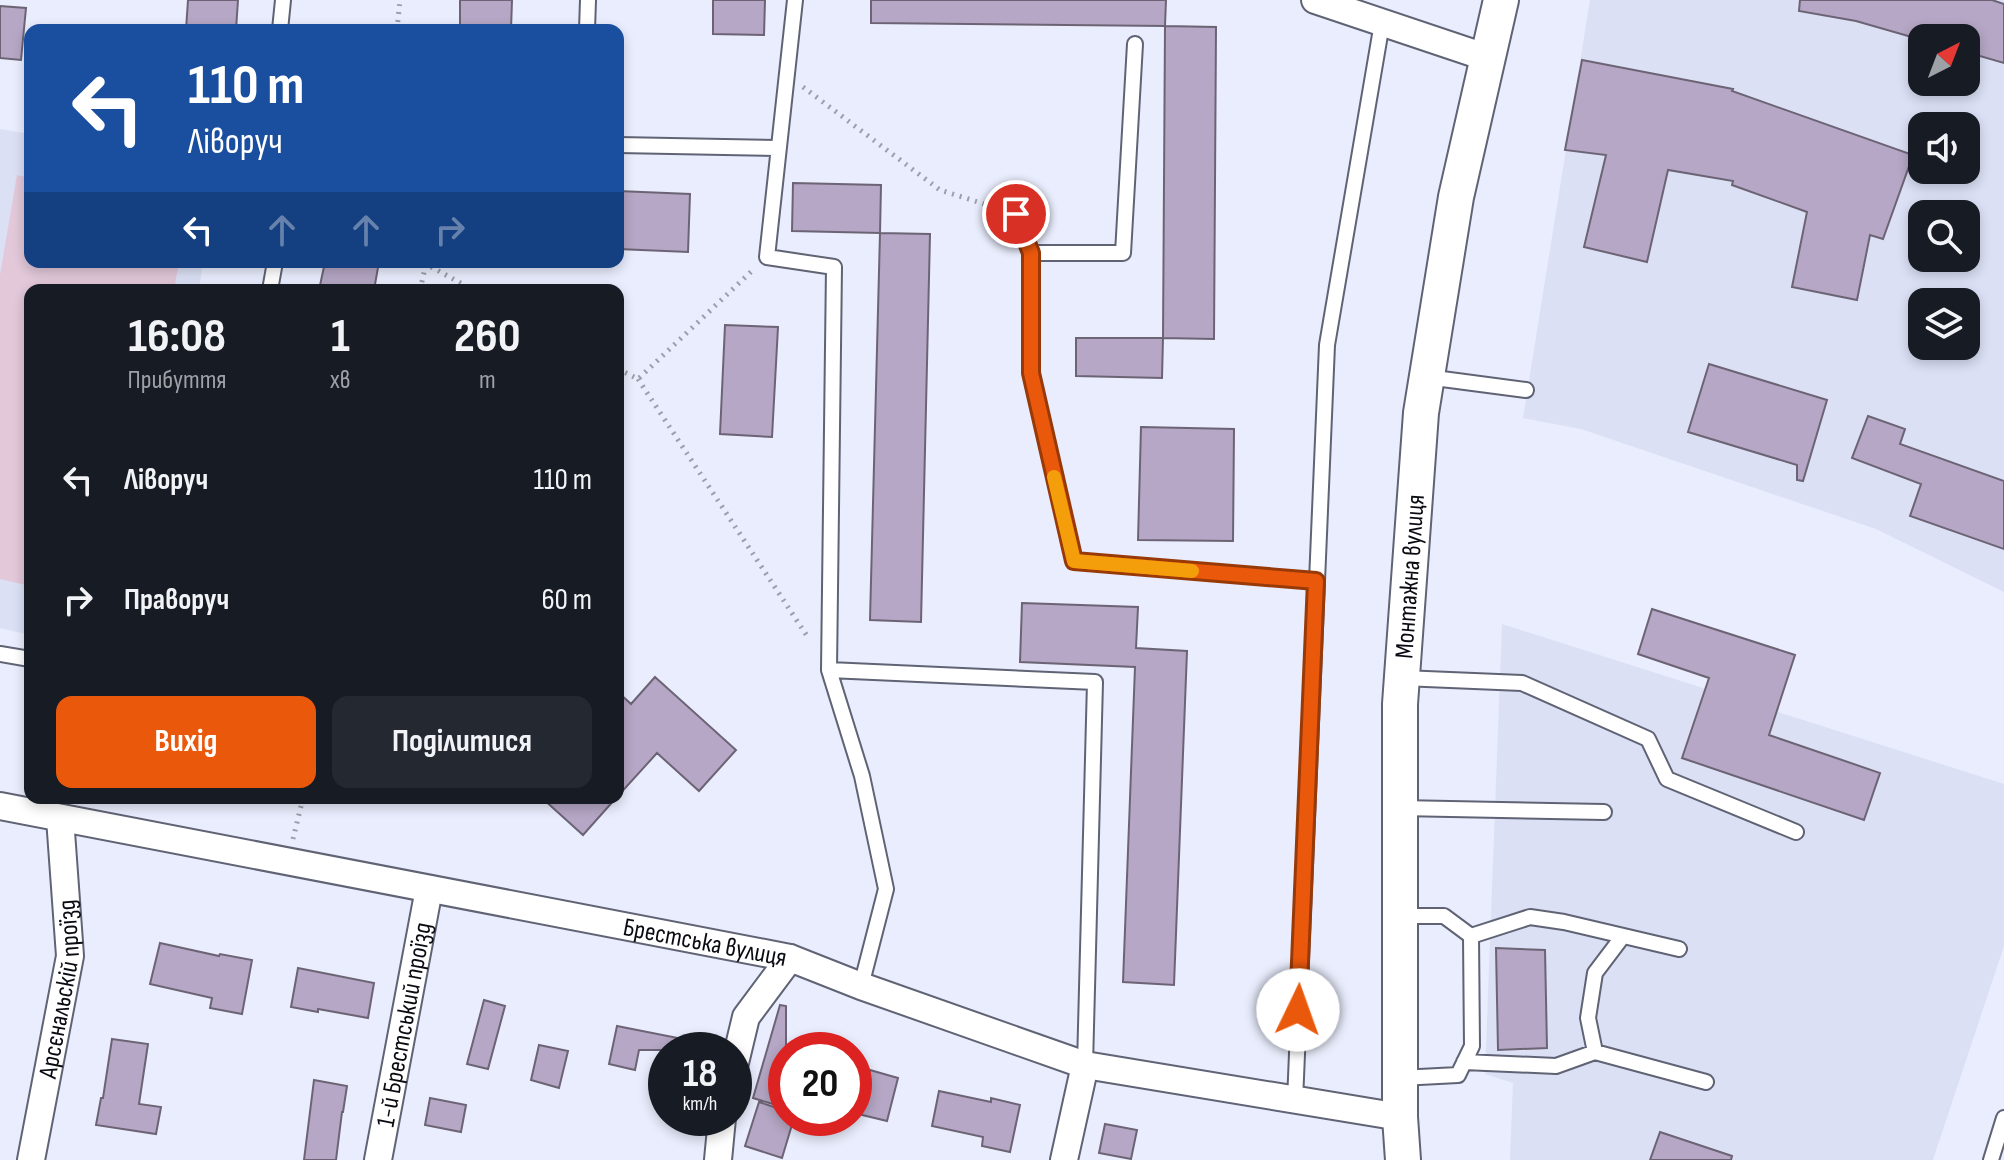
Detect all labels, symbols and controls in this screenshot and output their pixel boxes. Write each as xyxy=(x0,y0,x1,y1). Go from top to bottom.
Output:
north arrow xyxy=(1908,24,1980,96)
map controls xyxy=(1908,24,1980,360)
text: 110 m xyxy=(188,53,304,120)
icon: left xyxy=(56,56,160,160)
button: sound xyxy=(1908,112,1980,184)
text: Ліворуч xyxy=(188,121,283,164)
pin xyxy=(982,180,1050,248)
icon: arrive xyxy=(994,192,1038,236)
button: search xyxy=(1908,200,1980,272)
icon: left xyxy=(176,208,220,252)
icon: ahead xyxy=(260,208,304,252)
icon: ahead xyxy=(344,208,388,252)
icon: right xyxy=(428,208,472,252)
button: layers xyxy=(1908,288,1980,360)
text: 16:08 xyxy=(128,308,226,365)
text: 1 xyxy=(331,308,350,365)
text: 260 xyxy=(454,308,521,365)
text: Прибуття xyxy=(127,365,227,396)
text: хв xyxy=(330,365,351,396)
text: m xyxy=(479,365,496,396)
icon: left xyxy=(56,458,100,502)
text: Ліворуч xyxy=(124,462,208,498)
text: 110 m xyxy=(534,462,592,498)
street label: Монтажна вулиця xyxy=(1389,493,1432,660)
icon: right xyxy=(56,578,100,622)
text: Праворуч xyxy=(124,582,229,618)
text: 60 m xyxy=(541,582,592,618)
button: Вихід xyxy=(56,696,316,788)
button: Поділитися xyxy=(332,696,592,788)
street label: Арсєнальскій проїзд xyxy=(33,898,87,1082)
street label: Брестська вулиця xyxy=(620,912,789,974)
street label: 1-й Брестський проїзд xyxy=(371,920,439,1129)
position arrow xyxy=(1256,968,1340,1052)
speed limit sign: 20 xyxy=(768,1032,872,1136)
text: 18 xyxy=(683,1050,717,1098)
text: km/h xyxy=(683,1092,717,1116)

